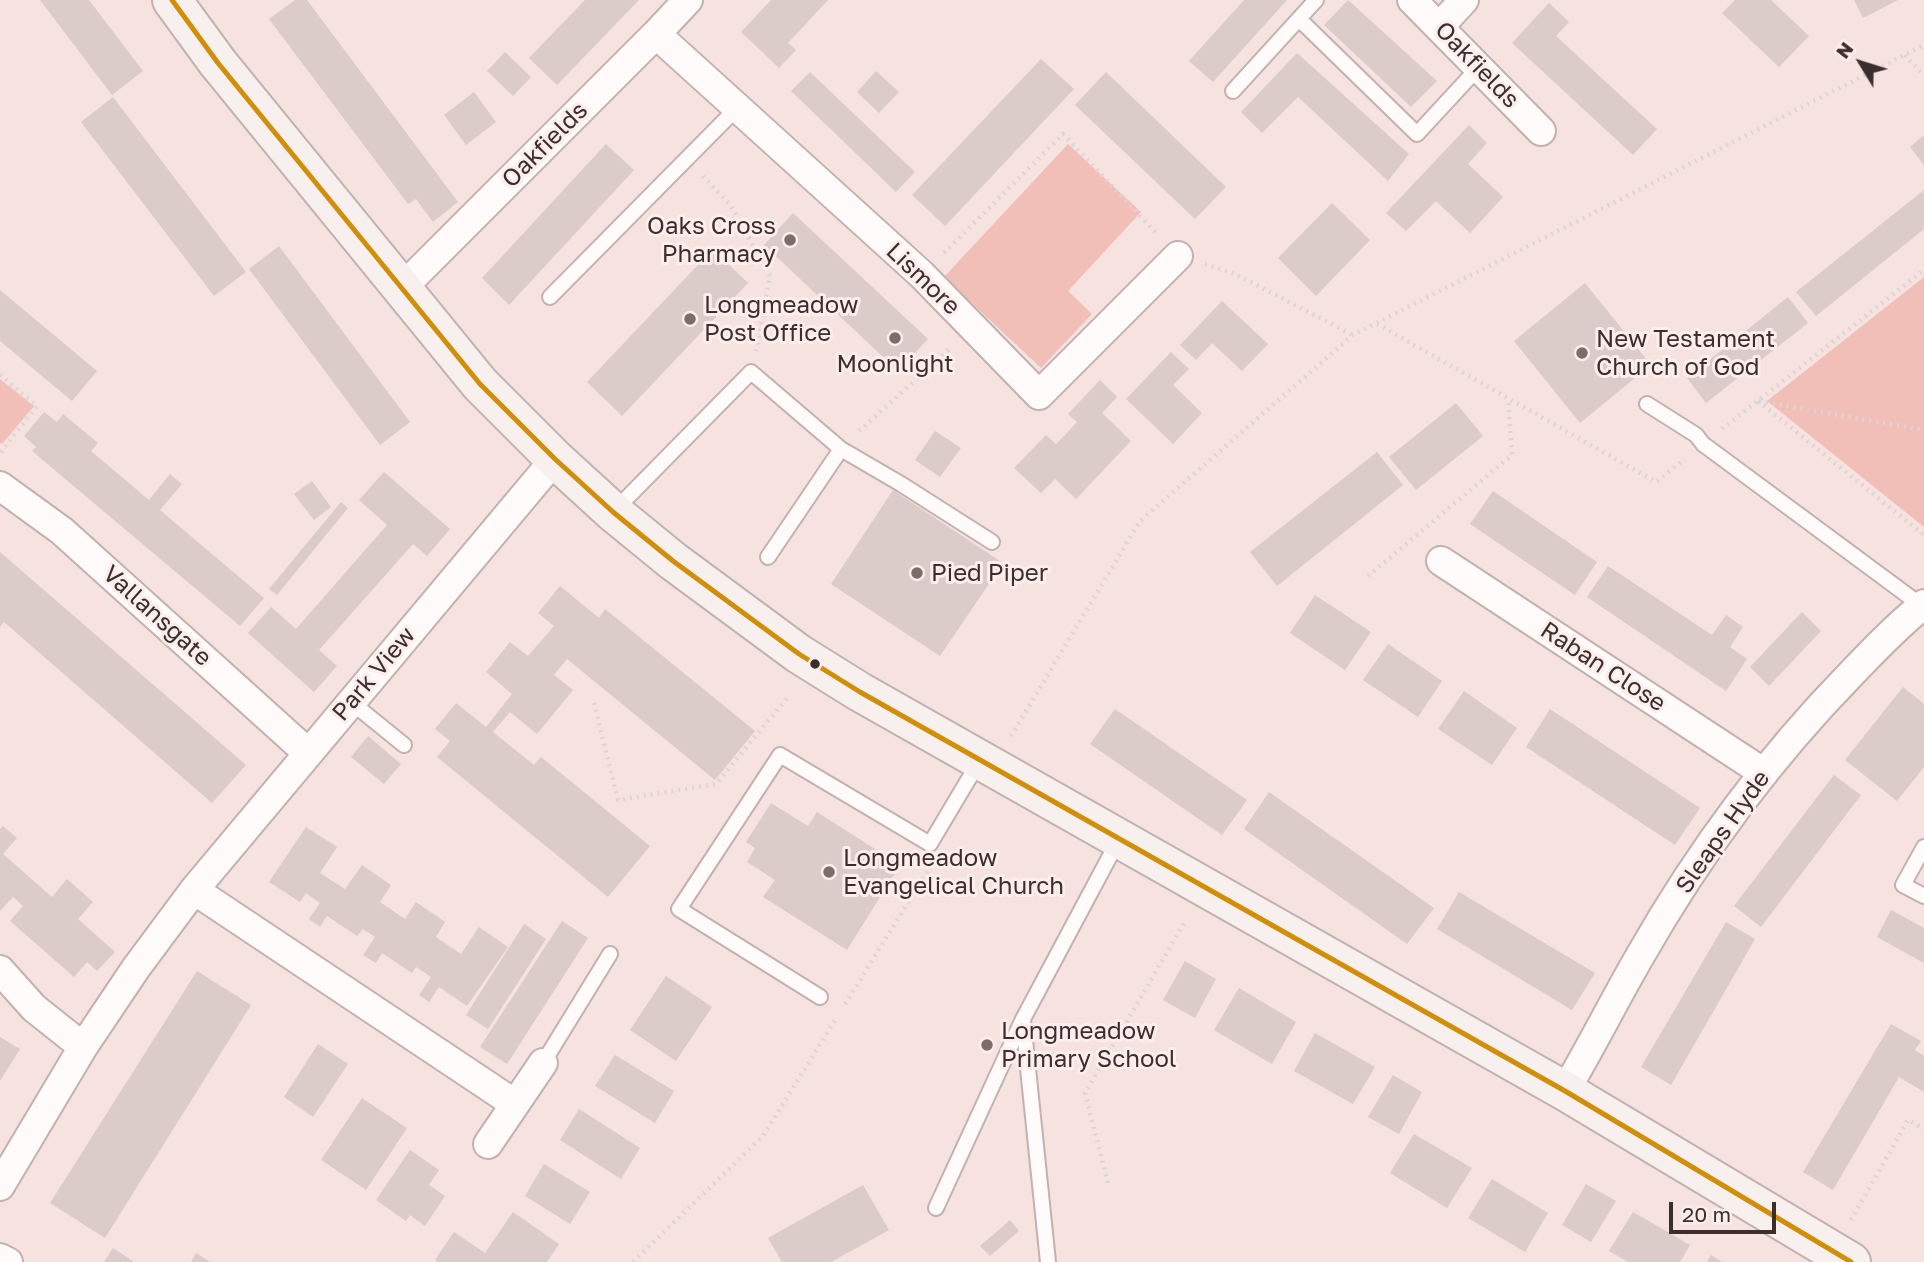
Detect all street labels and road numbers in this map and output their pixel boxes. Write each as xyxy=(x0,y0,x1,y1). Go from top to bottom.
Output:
street label: Oakfields xyxy=(1429,16,1525,114)
street label: Oakfields xyxy=(496,96,594,194)
street label: Lismore xyxy=(880,237,966,321)
street label: Vallansgate xyxy=(97,560,217,672)
street label: Raban Close xyxy=(1535,616,1671,718)
street label: Park View xyxy=(326,621,422,727)
street label: Sleaps Hyde xyxy=(1670,765,1776,899)

